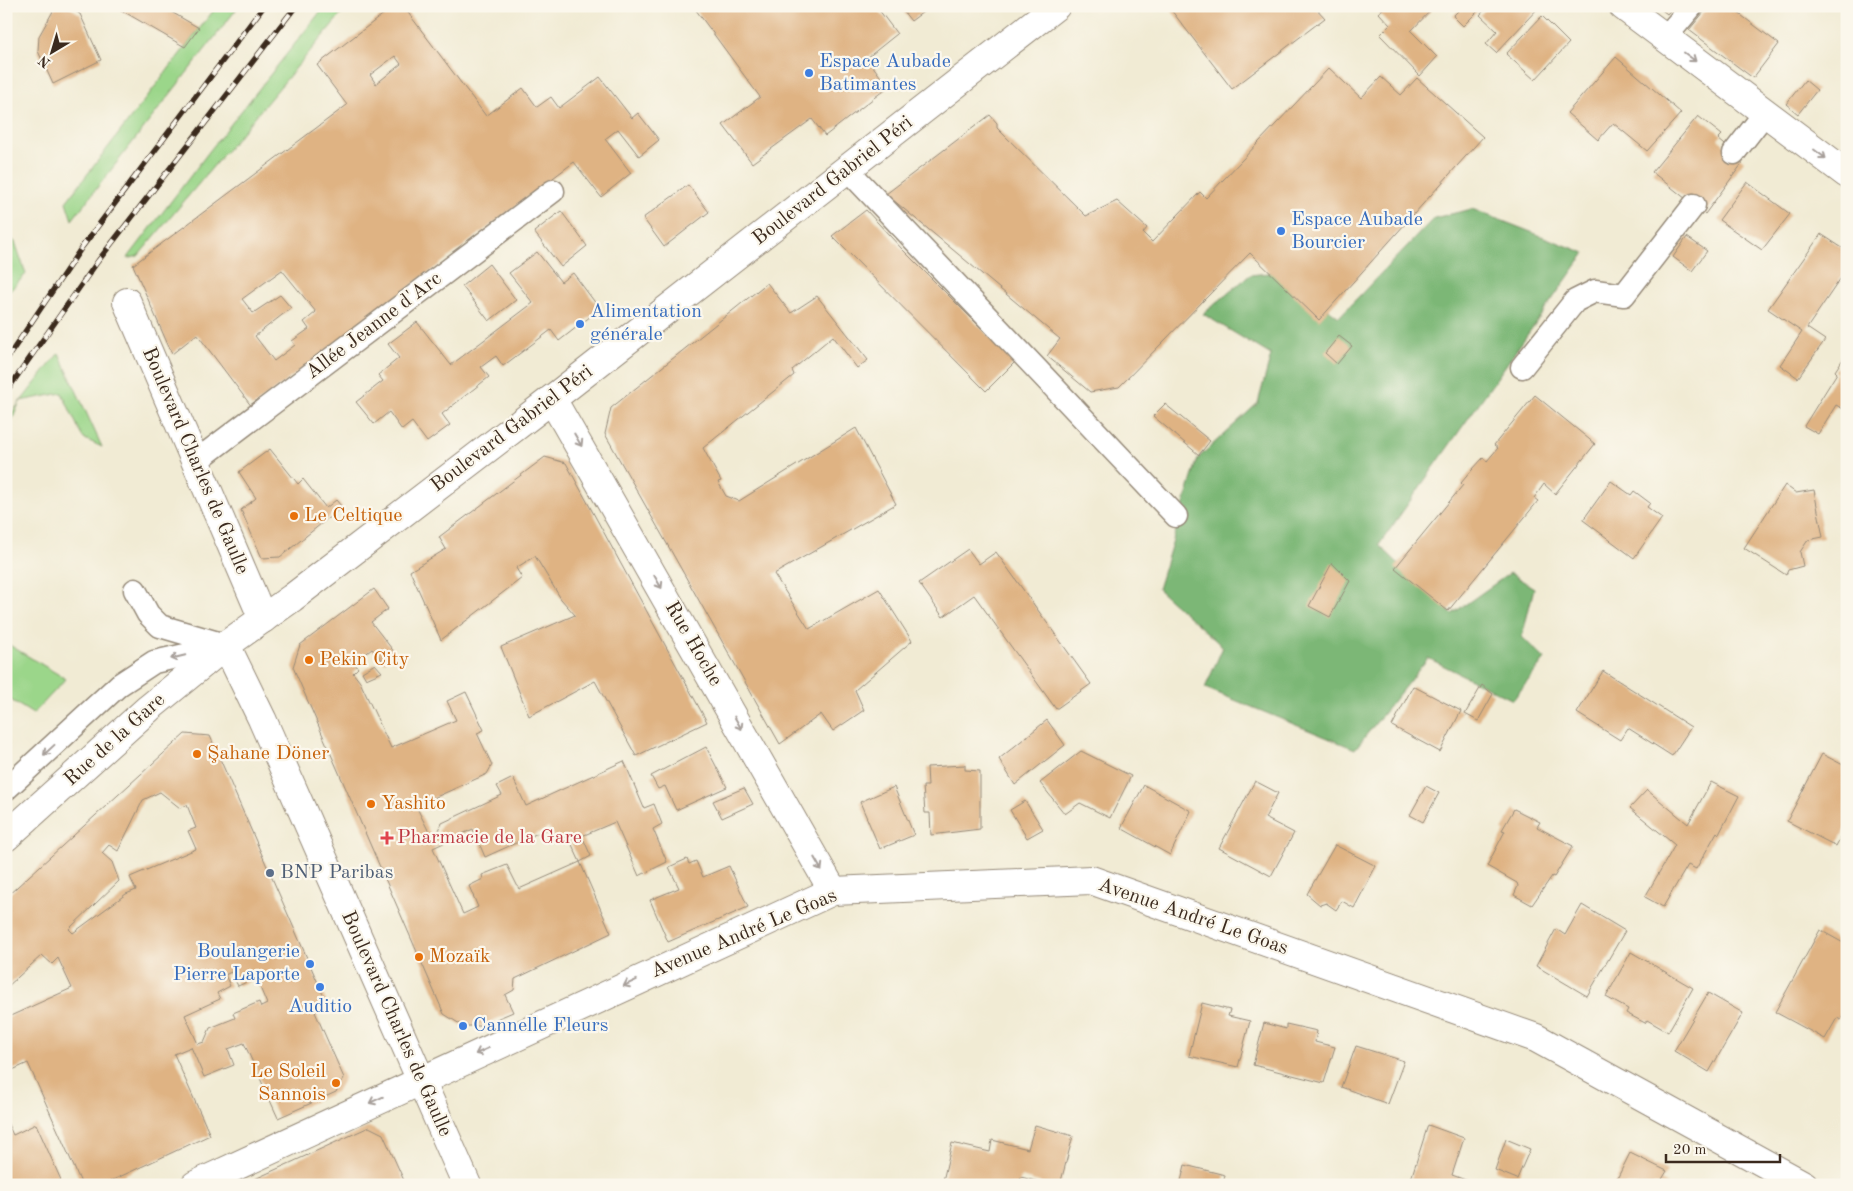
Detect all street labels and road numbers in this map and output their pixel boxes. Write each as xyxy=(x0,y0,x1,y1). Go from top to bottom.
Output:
street label: Boulevard Gabriel Péri xyxy=(749,113,917,249)
street label: Allée Jeanne d'Arc xyxy=(303,269,446,383)
street label: Boulevard Charles de Gaulle xyxy=(138,345,252,577)
street label: Boulevard Gabriel Péri xyxy=(427,362,597,496)
street label: Rue Hoche xyxy=(661,598,725,690)
street label: Rue de la Gare xyxy=(61,690,169,790)
street label: Avenue André Le Goas xyxy=(1095,875,1291,959)
street label: Avenue André Le Goas xyxy=(648,886,840,982)
street label: Boulevard Charles de Gaulle xyxy=(337,908,455,1140)

